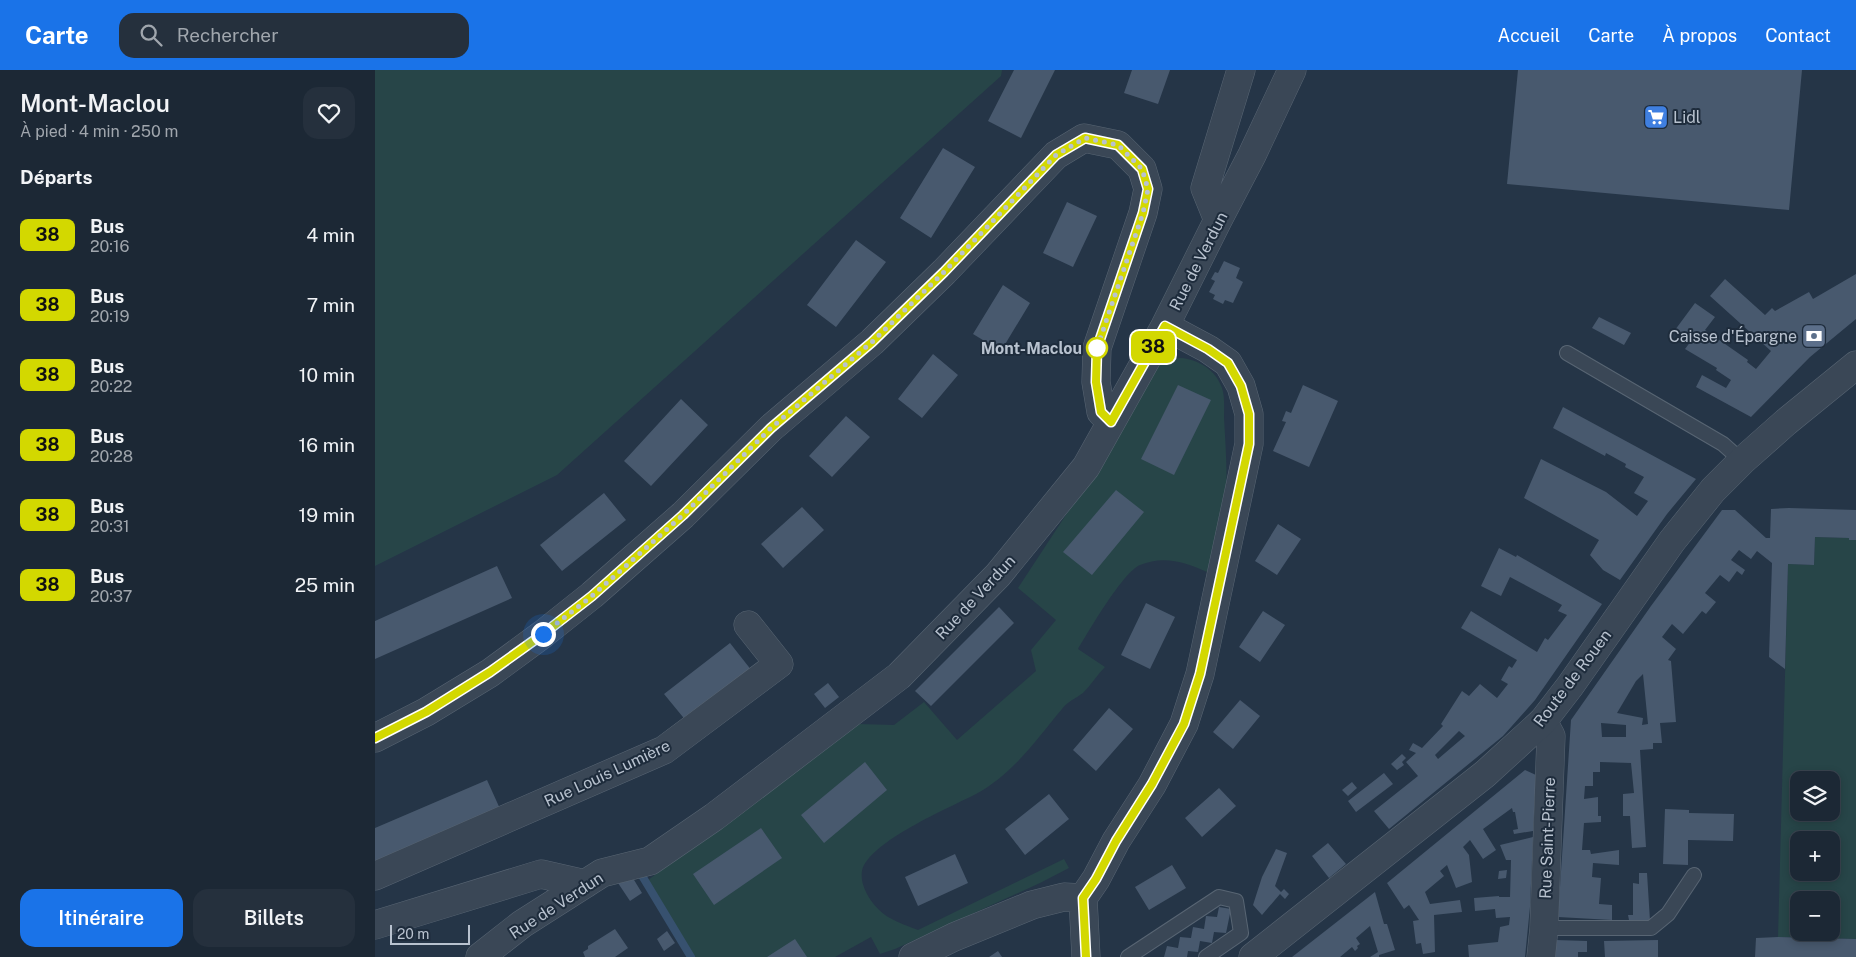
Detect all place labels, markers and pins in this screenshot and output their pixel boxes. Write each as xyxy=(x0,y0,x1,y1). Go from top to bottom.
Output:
supermarket icon: Lidl xyxy=(1643,104,1669,130)
place label: Lidl xyxy=(1673,108,1701,127)
bank icon: Caisse d'Épargne xyxy=(1801,323,1827,349)
place label: Caisse d'Épargne xyxy=(1669,326,1797,346)
marker: Mont-Maclou xyxy=(1086,337,1108,359)
place label: Mont-Maclou xyxy=(981,339,1082,358)

